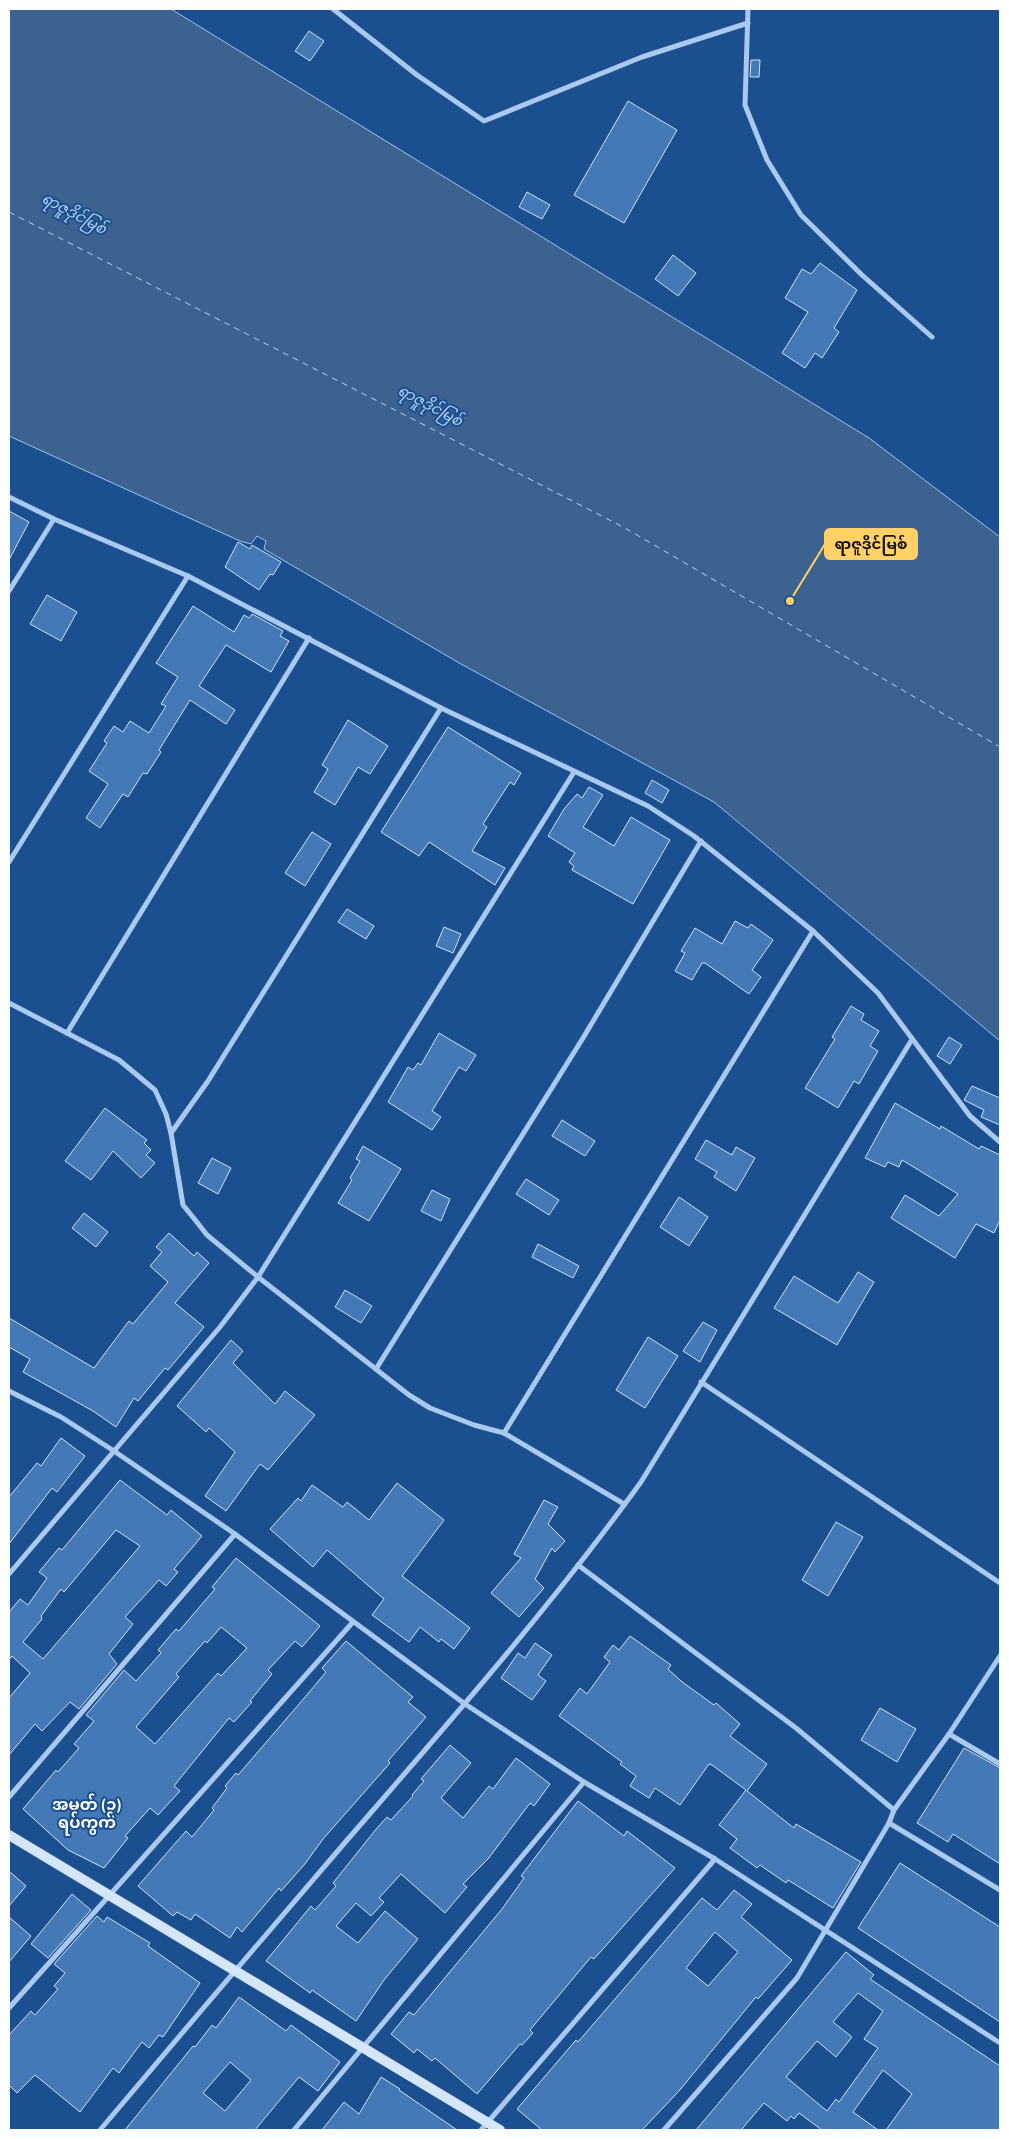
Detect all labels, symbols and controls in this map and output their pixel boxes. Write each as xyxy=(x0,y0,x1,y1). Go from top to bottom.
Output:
water label: ရာဇူဒိုင်မြစ် xyxy=(37,187,112,241)
water label: ရာဇူဒိုင်မြစ် xyxy=(393,379,468,433)
callout: ရာဇူဒိုင်မြစ် xyxy=(825,529,917,559)
text: ရာဇူဒိုင်မြစ် xyxy=(835,534,907,556)
district label: အမှတ် (၃) ရပ်ကွက် xyxy=(52,1793,122,1836)

